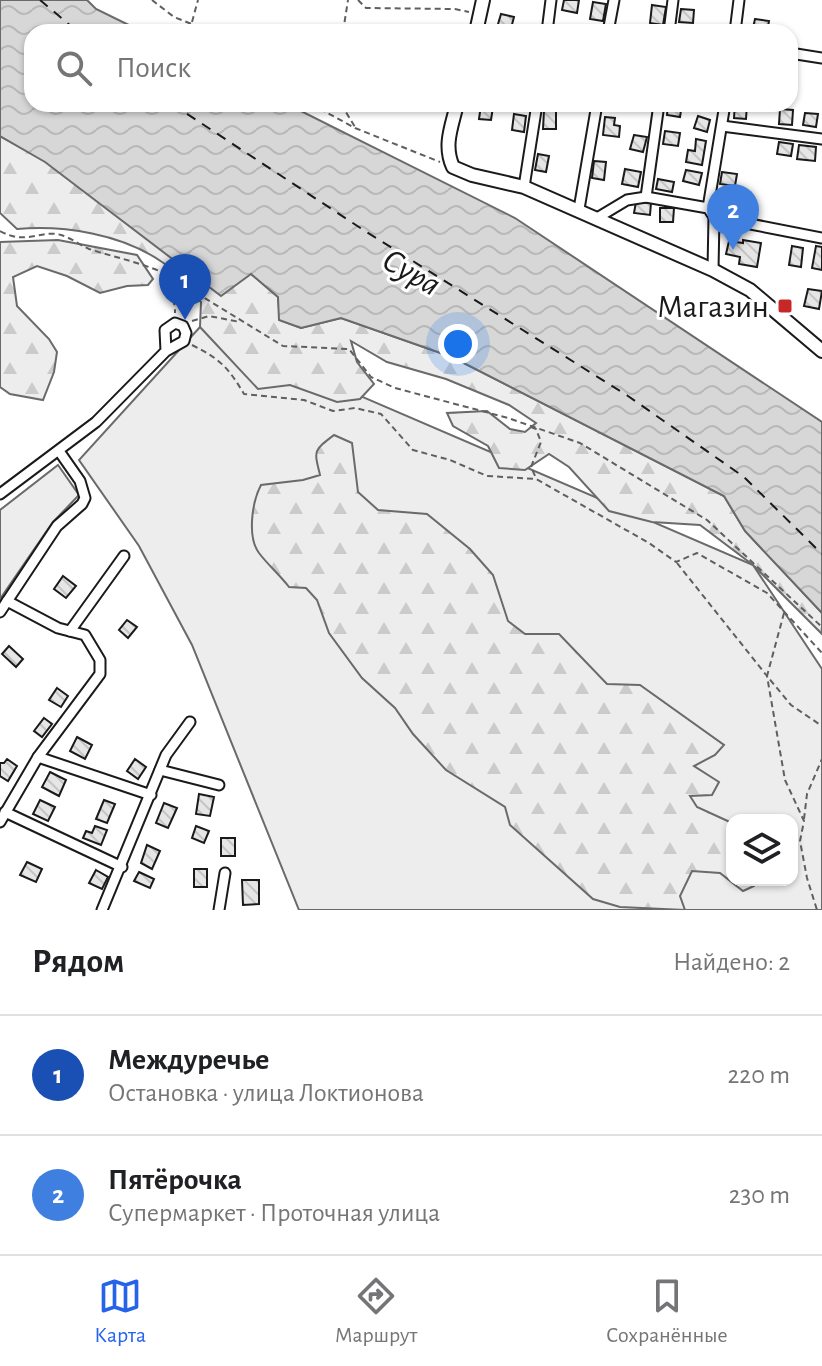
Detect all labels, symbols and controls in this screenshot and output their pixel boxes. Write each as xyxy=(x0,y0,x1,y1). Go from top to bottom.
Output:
search box xyxy=(24,24,798,112)
icon: search xyxy=(52,46,96,90)
text: Поиск xyxy=(116,53,191,83)
pin: 2 xyxy=(707,184,759,250)
water label: Сура xyxy=(376,243,446,303)
pin: 1 xyxy=(159,254,211,320)
place label: Магазин xyxy=(657,291,769,323)
marker: Магазин xyxy=(776,297,794,315)
your location xyxy=(438,324,478,364)
map controls xyxy=(726,814,798,886)
button: layers xyxy=(726,814,798,886)
text: Рядом xyxy=(32,945,124,979)
text: Найдено: 2 xyxy=(673,949,790,975)
text: Междуречье xyxy=(108,1045,269,1075)
text: 1 xyxy=(53,1062,63,1088)
text: 220 m xyxy=(728,1062,790,1088)
text: Остановка · улица Локтионова xyxy=(108,1080,424,1106)
text: Пятёрочка xyxy=(108,1165,242,1195)
text: 2 xyxy=(52,1182,64,1208)
text: 230 m xyxy=(729,1182,790,1208)
text: Супермаркет · Проточная улица xyxy=(108,1200,440,1226)
tab: Карта xyxy=(94,1274,146,1348)
tab: Маршрут xyxy=(335,1274,417,1348)
tab: Сохранённые xyxy=(606,1274,728,1348)

